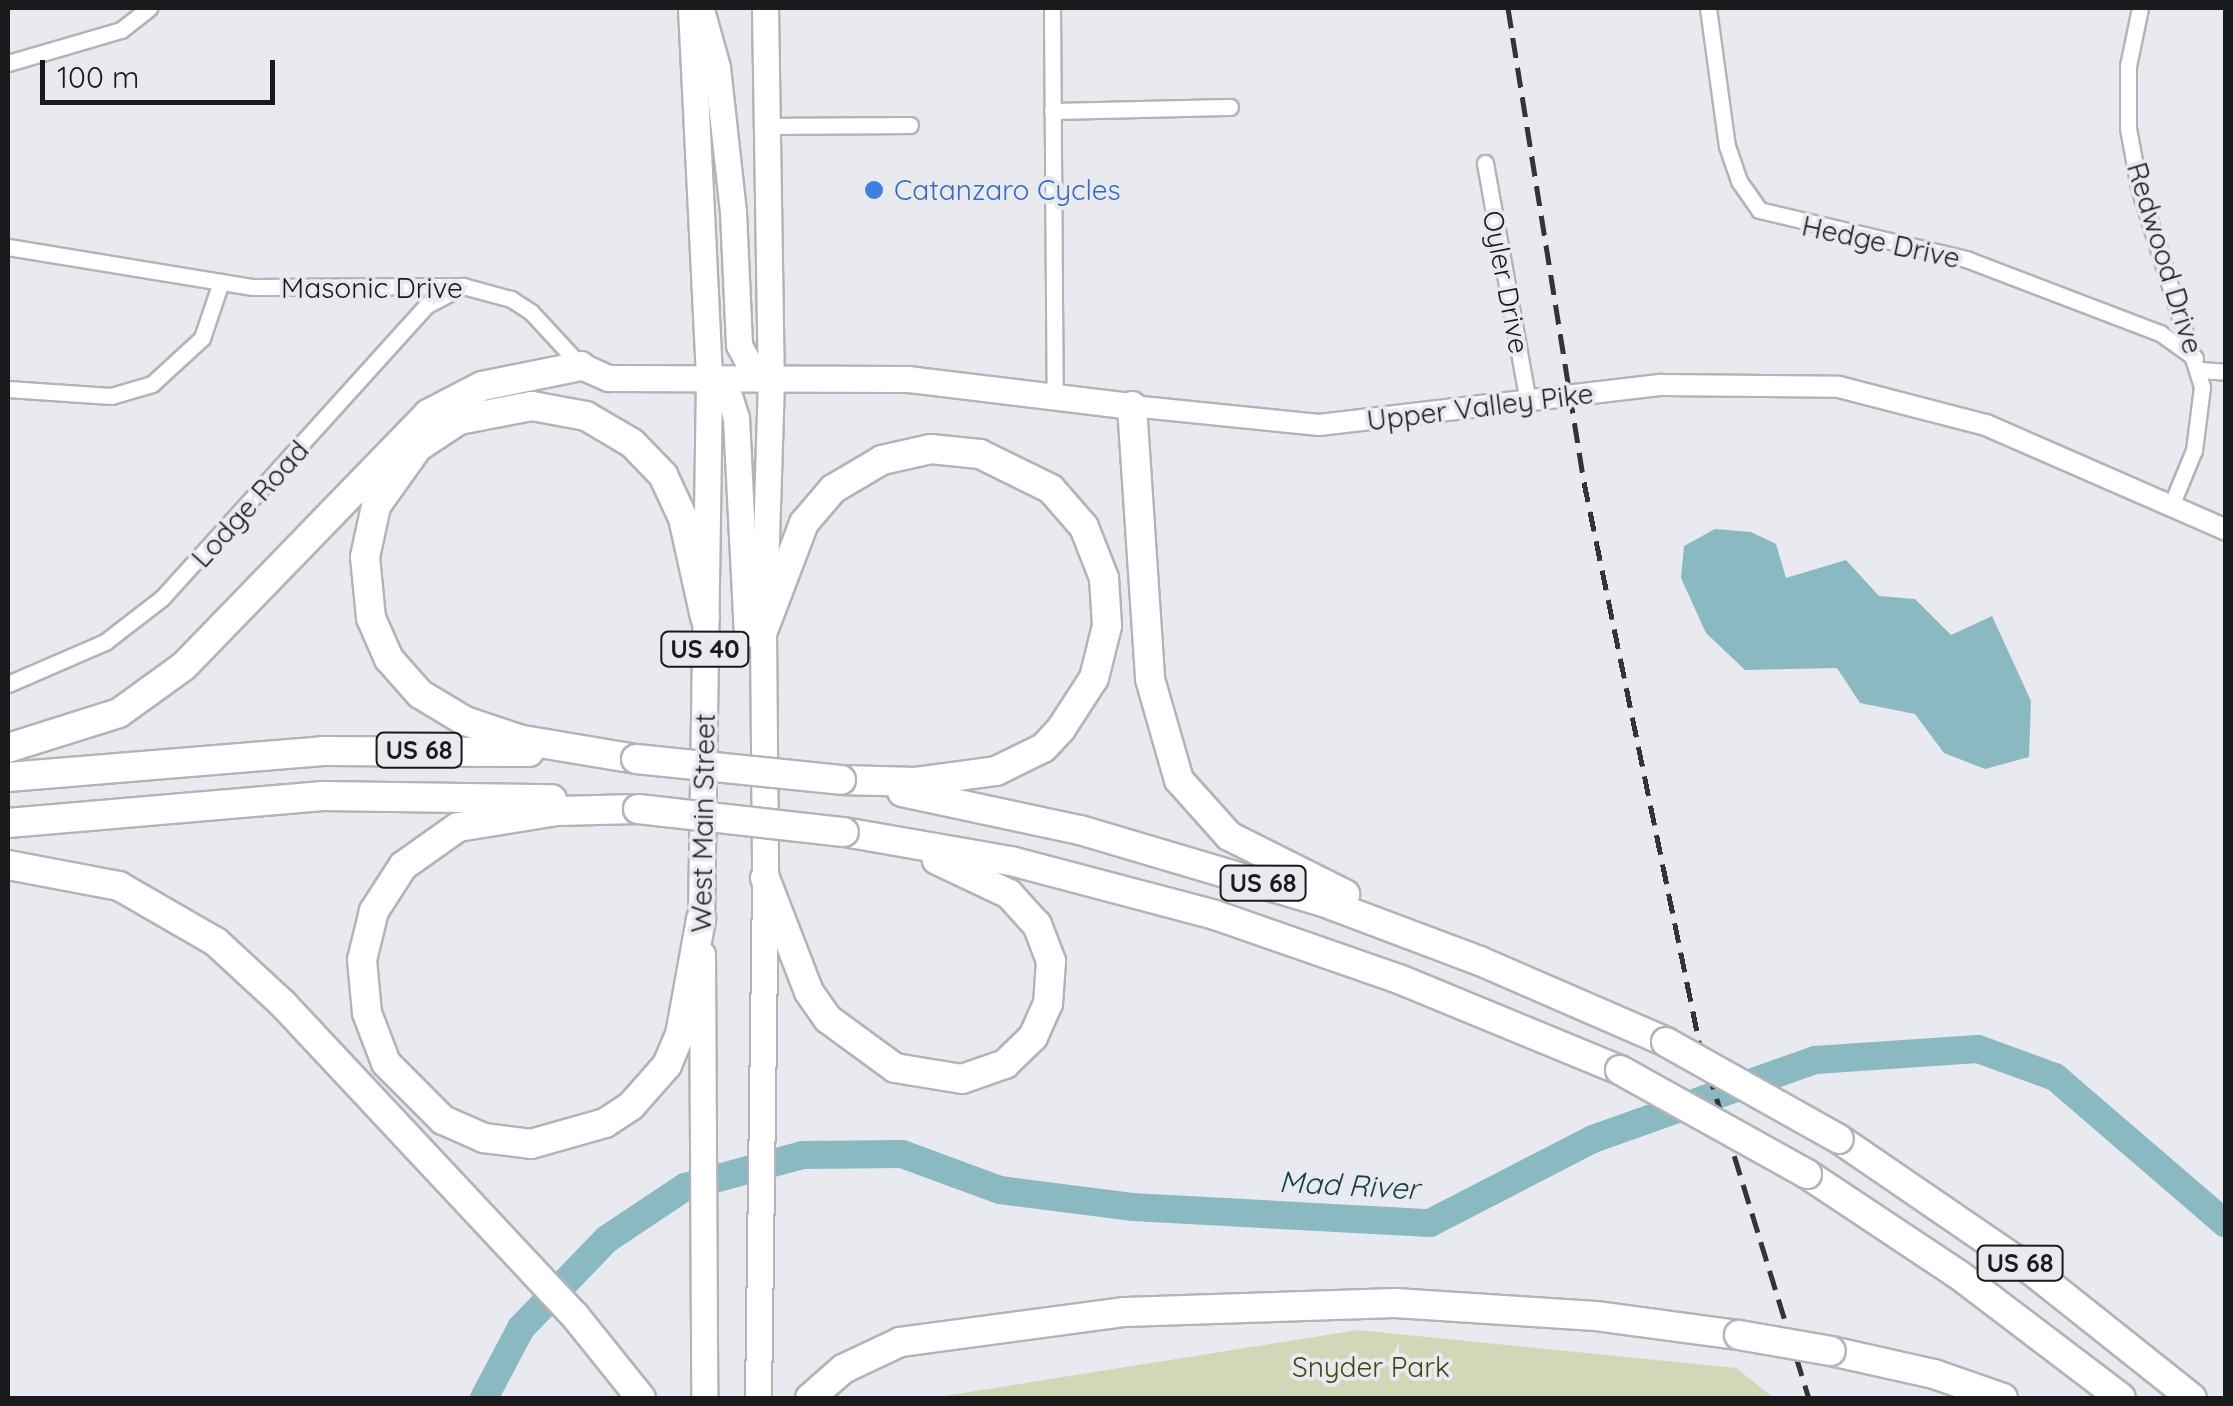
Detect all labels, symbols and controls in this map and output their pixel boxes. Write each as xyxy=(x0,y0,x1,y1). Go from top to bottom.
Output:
scale bar xyxy=(45,40,280,102)
text: 100 m xyxy=(57,58,139,96)
street label: Redwood Drive xyxy=(2120,158,2210,358)
place label: Catanzaro Cycles xyxy=(894,173,1121,207)
marker: Catanzaro Cycles xyxy=(863,179,885,201)
street label: Oyler Drive xyxy=(1476,208,1536,356)
street label: Hedge Drive xyxy=(1799,209,1963,275)
street label: Masonic Drive xyxy=(281,271,463,305)
street label: Upper Valley Pike xyxy=(1365,376,1595,438)
street label: Lodge Road xyxy=(184,434,316,574)
road number: US 40 xyxy=(660,629,750,669)
street label: West Main Street xyxy=(684,713,722,933)
road number: US 68 xyxy=(374,730,464,770)
road number: US 68 xyxy=(1218,863,1308,903)
water label: Mad River xyxy=(1278,1163,1420,1207)
road number: US 68 xyxy=(1975,1243,2065,1283)
park label: Snyder Park xyxy=(1292,1350,1450,1384)

